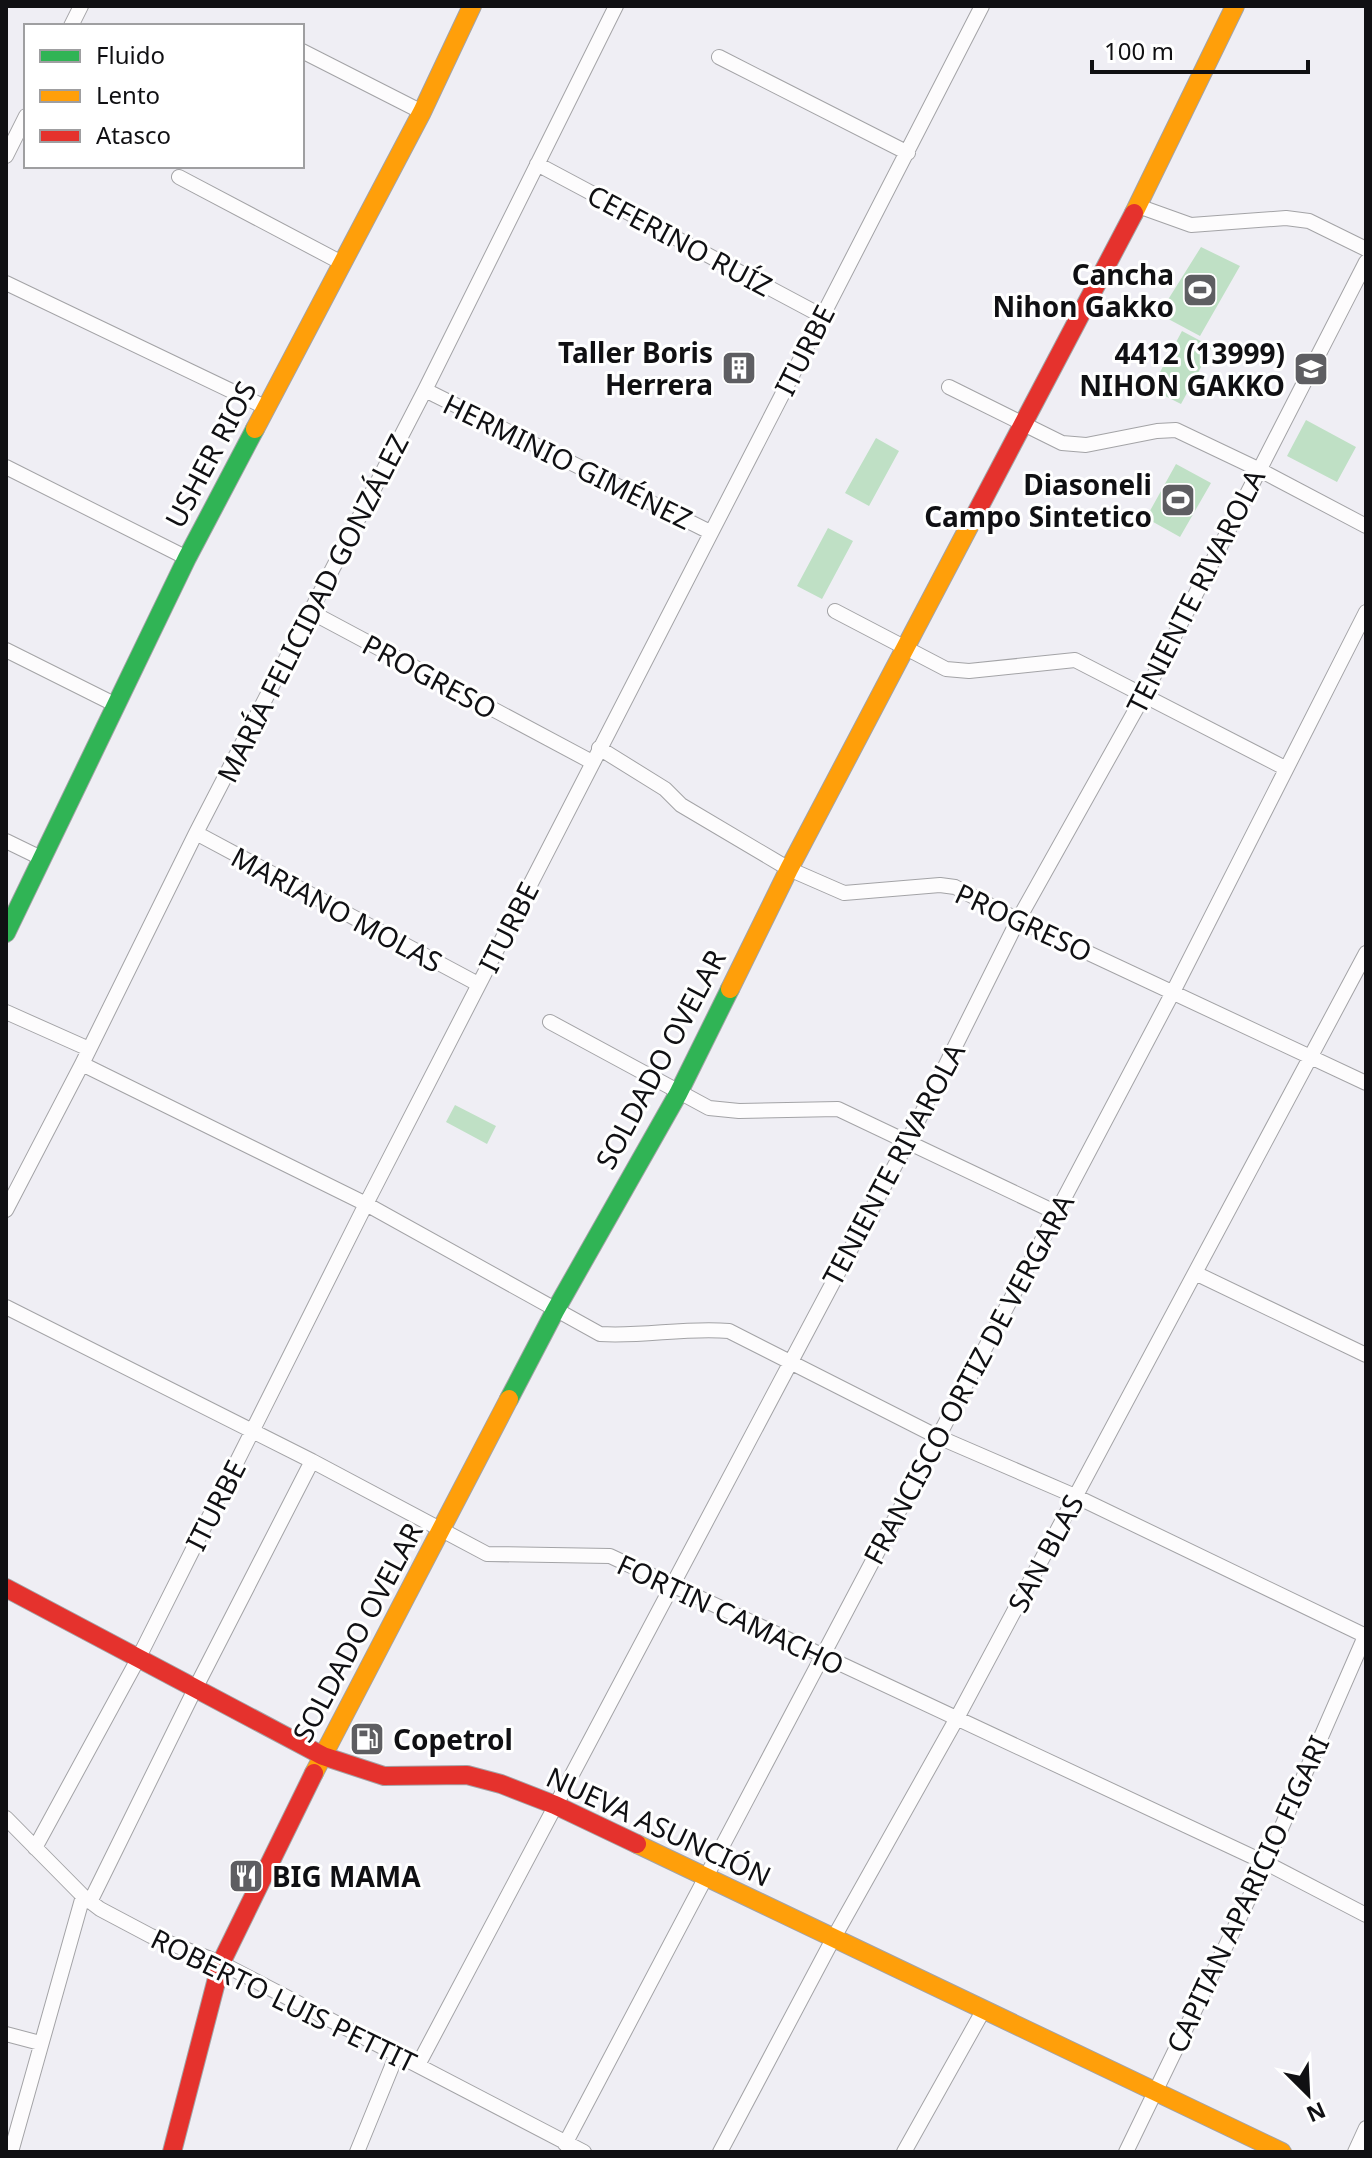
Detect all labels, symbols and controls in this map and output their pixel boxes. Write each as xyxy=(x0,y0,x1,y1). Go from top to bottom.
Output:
legend xyxy=(24,24,304,168)
scale bar xyxy=(1092,24,1308,74)
text: 100 m xyxy=(1104,34,1174,67)
text: Fluido xyxy=(96,38,165,71)
text: Lento xyxy=(96,78,160,111)
text: Atasco xyxy=(96,118,171,151)
street label: CEFERINO RUÍZ xyxy=(581,175,779,305)
place label: Cancha Nihon Gakko xyxy=(992,255,1174,325)
sports icon: Cancha Nihon Gakko xyxy=(1181,271,1219,309)
street label: ITURBE xyxy=(765,298,843,402)
place label: Taller Boris Herrera xyxy=(558,333,713,403)
place label: 4412 (13999) NIHON GAKKO xyxy=(1079,334,1285,404)
building icon: Taller Boris Herrera xyxy=(720,349,758,387)
school or university icon: 4412 (13999) NIHON GAKKO xyxy=(1292,350,1330,388)
street label: USHER RIOS xyxy=(155,374,265,534)
street label: HERMINIO GIMÉNEZ xyxy=(437,384,699,538)
street label: MARÍA FELICIDAD GONZÁLEZ xyxy=(207,427,417,789)
street label: TENIENTE RIVAROLA xyxy=(1117,462,1273,720)
place label: Diasoneli Campo Sintetico xyxy=(924,465,1152,535)
sports icon: Diasoneli Campo Sintetico xyxy=(1159,481,1197,519)
street label: PROGRESO xyxy=(356,625,504,727)
street label: MARIANO MOLAS xyxy=(225,837,449,981)
street label: PROGRESO xyxy=(949,874,1099,970)
street label: ITURBE xyxy=(469,875,547,979)
street label: SOLDADO OVELAR xyxy=(586,943,734,1175)
street label: TENIENTE RIVAROLA xyxy=(813,1036,973,1292)
street label: FRANCISCO ORTIZ DE VERGARA xyxy=(854,1187,1082,1571)
street label: ITURBE xyxy=(176,1453,254,1557)
street label: SAN BLAS xyxy=(998,1488,1092,1618)
street label: SOLDADO OVELAR xyxy=(283,1516,431,1748)
street label: FORTIN CAMACHO xyxy=(611,1545,851,1683)
fuel station icon: Copetrol xyxy=(348,1720,386,1758)
place label: Copetrol xyxy=(393,1720,513,1758)
street label: CAPITAN APARICIO FIGARI xyxy=(1157,1729,1337,2059)
street label: NUEVA ASUNCIÓN xyxy=(541,1757,777,1895)
restaurant icon: BIG MAMA xyxy=(227,1857,265,1895)
place label: BIG MAMA xyxy=(272,1857,421,1895)
street label: ROBERTO LUIS PETTIT xyxy=(145,1919,423,2081)
north arrow xyxy=(1268,2054,1348,2134)
text: N xyxy=(1302,2096,1331,2131)

